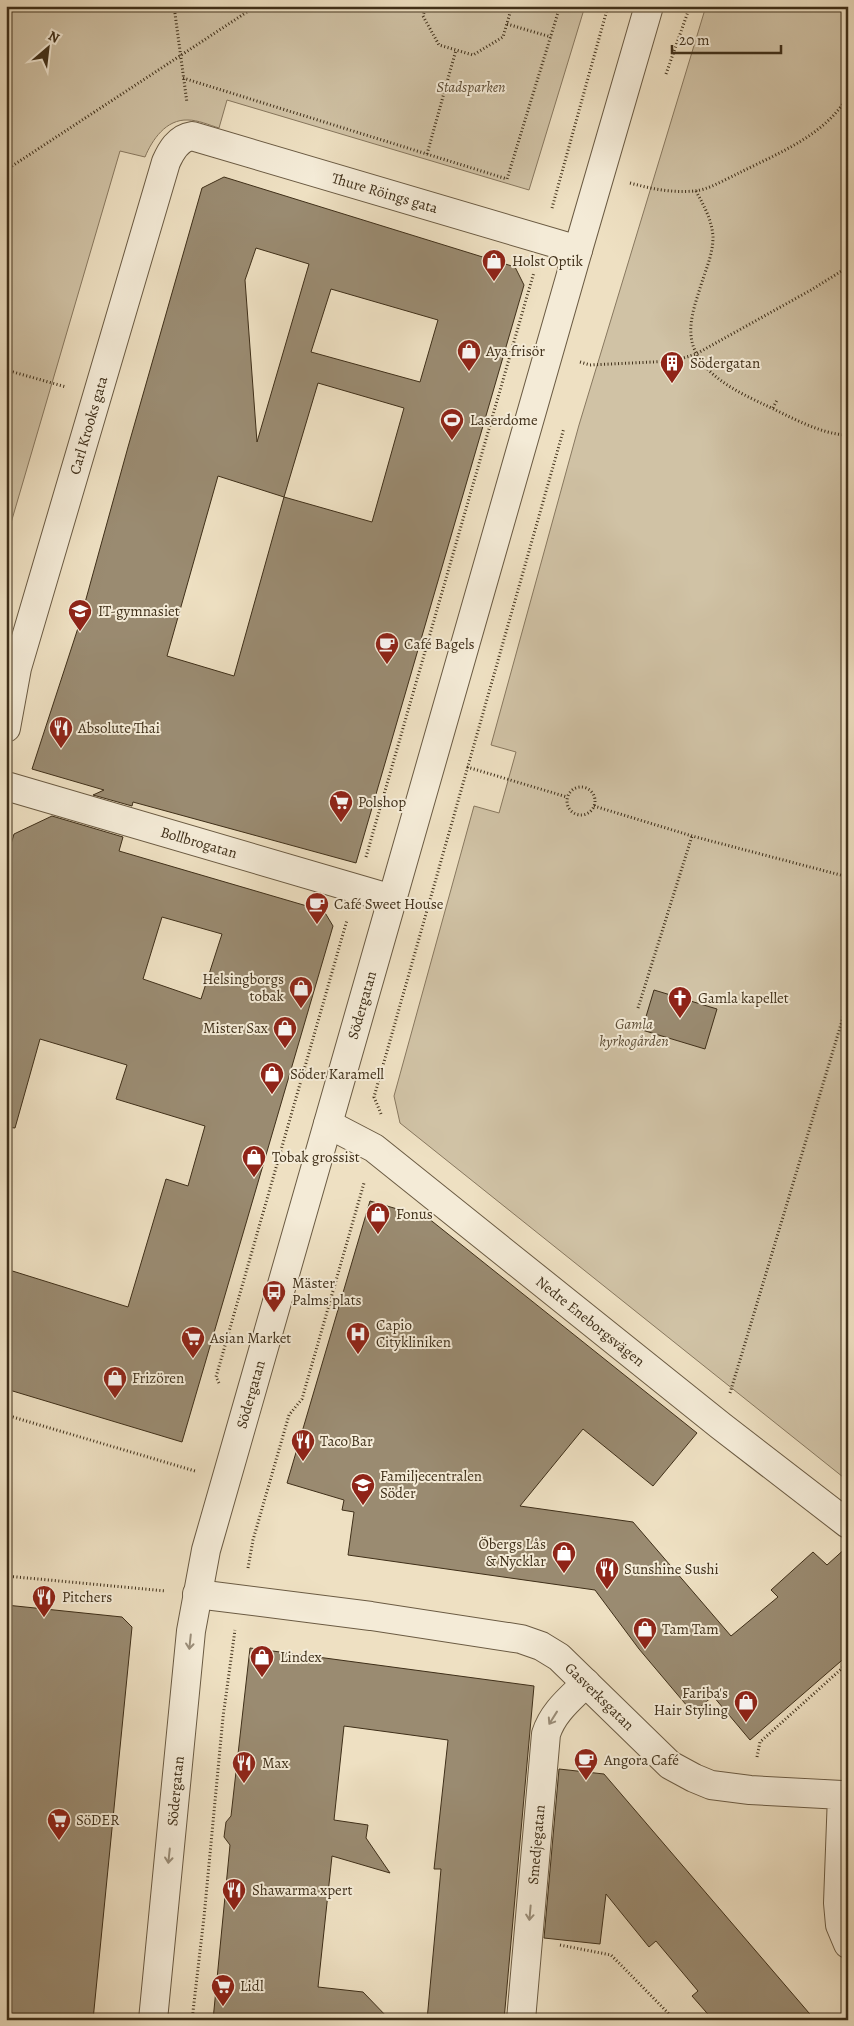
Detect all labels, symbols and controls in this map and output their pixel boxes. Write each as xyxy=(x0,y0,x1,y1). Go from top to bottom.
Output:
north arrow xyxy=(22,22,72,72)
scale bar xyxy=(672,22,780,54)
text: N xyxy=(45,26,63,48)
text: 20 m xyxy=(679,30,710,50)
park label: Stadsparken xyxy=(437,77,505,97)
street label: Thure Röings gata xyxy=(329,168,440,218)
shop icon: Holst Optik xyxy=(481,248,507,282)
place label: Holst Optik xyxy=(512,251,584,271)
shop icon: Aya frisör xyxy=(456,338,482,372)
place label: Aya frisör xyxy=(485,341,545,361)
building icon: Södergatan xyxy=(659,350,685,384)
place label: Södergatan xyxy=(690,353,760,373)
street label: Carl Krooks gata xyxy=(65,374,112,477)
sports icon: Laserdome xyxy=(439,407,465,441)
place label: Laserdome xyxy=(470,410,538,430)
school or university icon: IT-gymnasiet xyxy=(67,598,93,632)
place label: IT-gymnasiet xyxy=(98,601,180,621)
cafe icon: Café Bagels xyxy=(374,631,400,665)
place label: Café Bagels xyxy=(404,634,475,654)
restaurant icon: Absolute Thai xyxy=(48,715,74,749)
place label: Absolute Thai xyxy=(77,718,160,738)
supermarket icon: Polshop xyxy=(328,789,354,823)
place label: Polshop xyxy=(358,792,406,812)
street label: Bollbrogatan xyxy=(158,822,240,863)
cafe icon: Café Sweet House xyxy=(304,891,330,925)
place label: Café Sweet House xyxy=(334,894,444,914)
place label: Helsingborgs tobak xyxy=(202,969,285,1006)
street label: Södergatan xyxy=(343,969,381,1042)
shop icon: Helsingborgs tobak xyxy=(288,975,314,1009)
church icon: Gamla kapellet xyxy=(667,985,693,1019)
place label: Gamla kapellet xyxy=(698,988,789,1008)
park label: Gamla kyrkogården xyxy=(599,1014,669,1051)
shop icon: Mister Sax xyxy=(272,1015,298,1049)
place label: Mister Sax xyxy=(203,1018,268,1038)
shop icon: Söder Karamell xyxy=(259,1061,285,1095)
place label: Söder Karamell xyxy=(290,1064,384,1084)
shop icon: Tobak grossist xyxy=(241,1144,267,1178)
place label: Tobak grossist xyxy=(272,1147,360,1167)
shop icon: Fonus xyxy=(365,1201,391,1235)
place label: Fonus xyxy=(396,1204,433,1224)
street label: Nedre Eneborgsvägen xyxy=(532,1271,649,1371)
place label: Mäster Palms plats xyxy=(292,1273,362,1310)
bus stop icon: Mäster Palms plats xyxy=(261,1279,287,1313)
place label: Capio Citykliniken xyxy=(376,1315,451,1352)
hospital icon: Capio Citykliniken xyxy=(345,1321,371,1355)
supermarket icon: Asian Market xyxy=(180,1325,206,1359)
place label: Asian Market xyxy=(209,1328,291,1348)
street label: Södergatan xyxy=(231,1358,270,1431)
shop icon: Frizören xyxy=(102,1365,128,1399)
place label: Frizören xyxy=(132,1368,184,1388)
restaurant icon: Taco Bar xyxy=(290,1428,316,1462)
place label: Taco Bar xyxy=(320,1431,373,1451)
place label: Familjecentralen Söder xyxy=(380,1466,482,1503)
school or university icon: Familjecentralen Söder xyxy=(350,1472,376,1506)
place label: Öbergs Lås & Nycklar xyxy=(478,1534,546,1571)
shop icon: Öbergs Lås & Nycklar xyxy=(551,1540,577,1574)
restaurant icon: Sunshine Sushi xyxy=(594,1556,620,1590)
place label: Sunshine Sushi xyxy=(624,1559,719,1579)
restaurant icon: Pitchers xyxy=(31,1584,57,1618)
place label: Pitchers xyxy=(62,1587,112,1607)
shop icon: Tam Tam xyxy=(632,1616,658,1650)
place label: Tam Tam xyxy=(662,1619,719,1639)
one-way arrow xyxy=(185,1634,194,1650)
shop icon: Lindex xyxy=(249,1644,275,1678)
place label: Lindex xyxy=(280,1647,322,1667)
street label: Gasverksgatan xyxy=(560,1658,639,1735)
place label: Fariba's Hair Styling xyxy=(654,1683,728,1720)
shop icon: Fariba's Hair Styling xyxy=(733,1689,759,1723)
one-way arrow xyxy=(548,1711,558,1725)
cafe icon: Angora Café xyxy=(573,1747,599,1781)
restaurant icon: Max xyxy=(231,1750,257,1784)
place label: Angora Café xyxy=(603,1750,679,1770)
place label: Max xyxy=(262,1753,289,1773)
street label: Södergatan xyxy=(162,1755,189,1827)
street label: Smedjegatan xyxy=(523,1804,550,1885)
supermarket icon: SöDER xyxy=(46,1807,72,1841)
place label: SöDER xyxy=(76,1810,120,1830)
one-way arrow xyxy=(164,1848,174,1864)
restaurant icon: Shawarma xpert xyxy=(221,1877,247,1911)
place label: Shawarma xpert xyxy=(252,1880,353,1900)
one-way arrow xyxy=(525,1905,535,1921)
supermarket icon: Lidl xyxy=(210,1973,236,2007)
place label: Lidl xyxy=(240,1976,264,1996)

